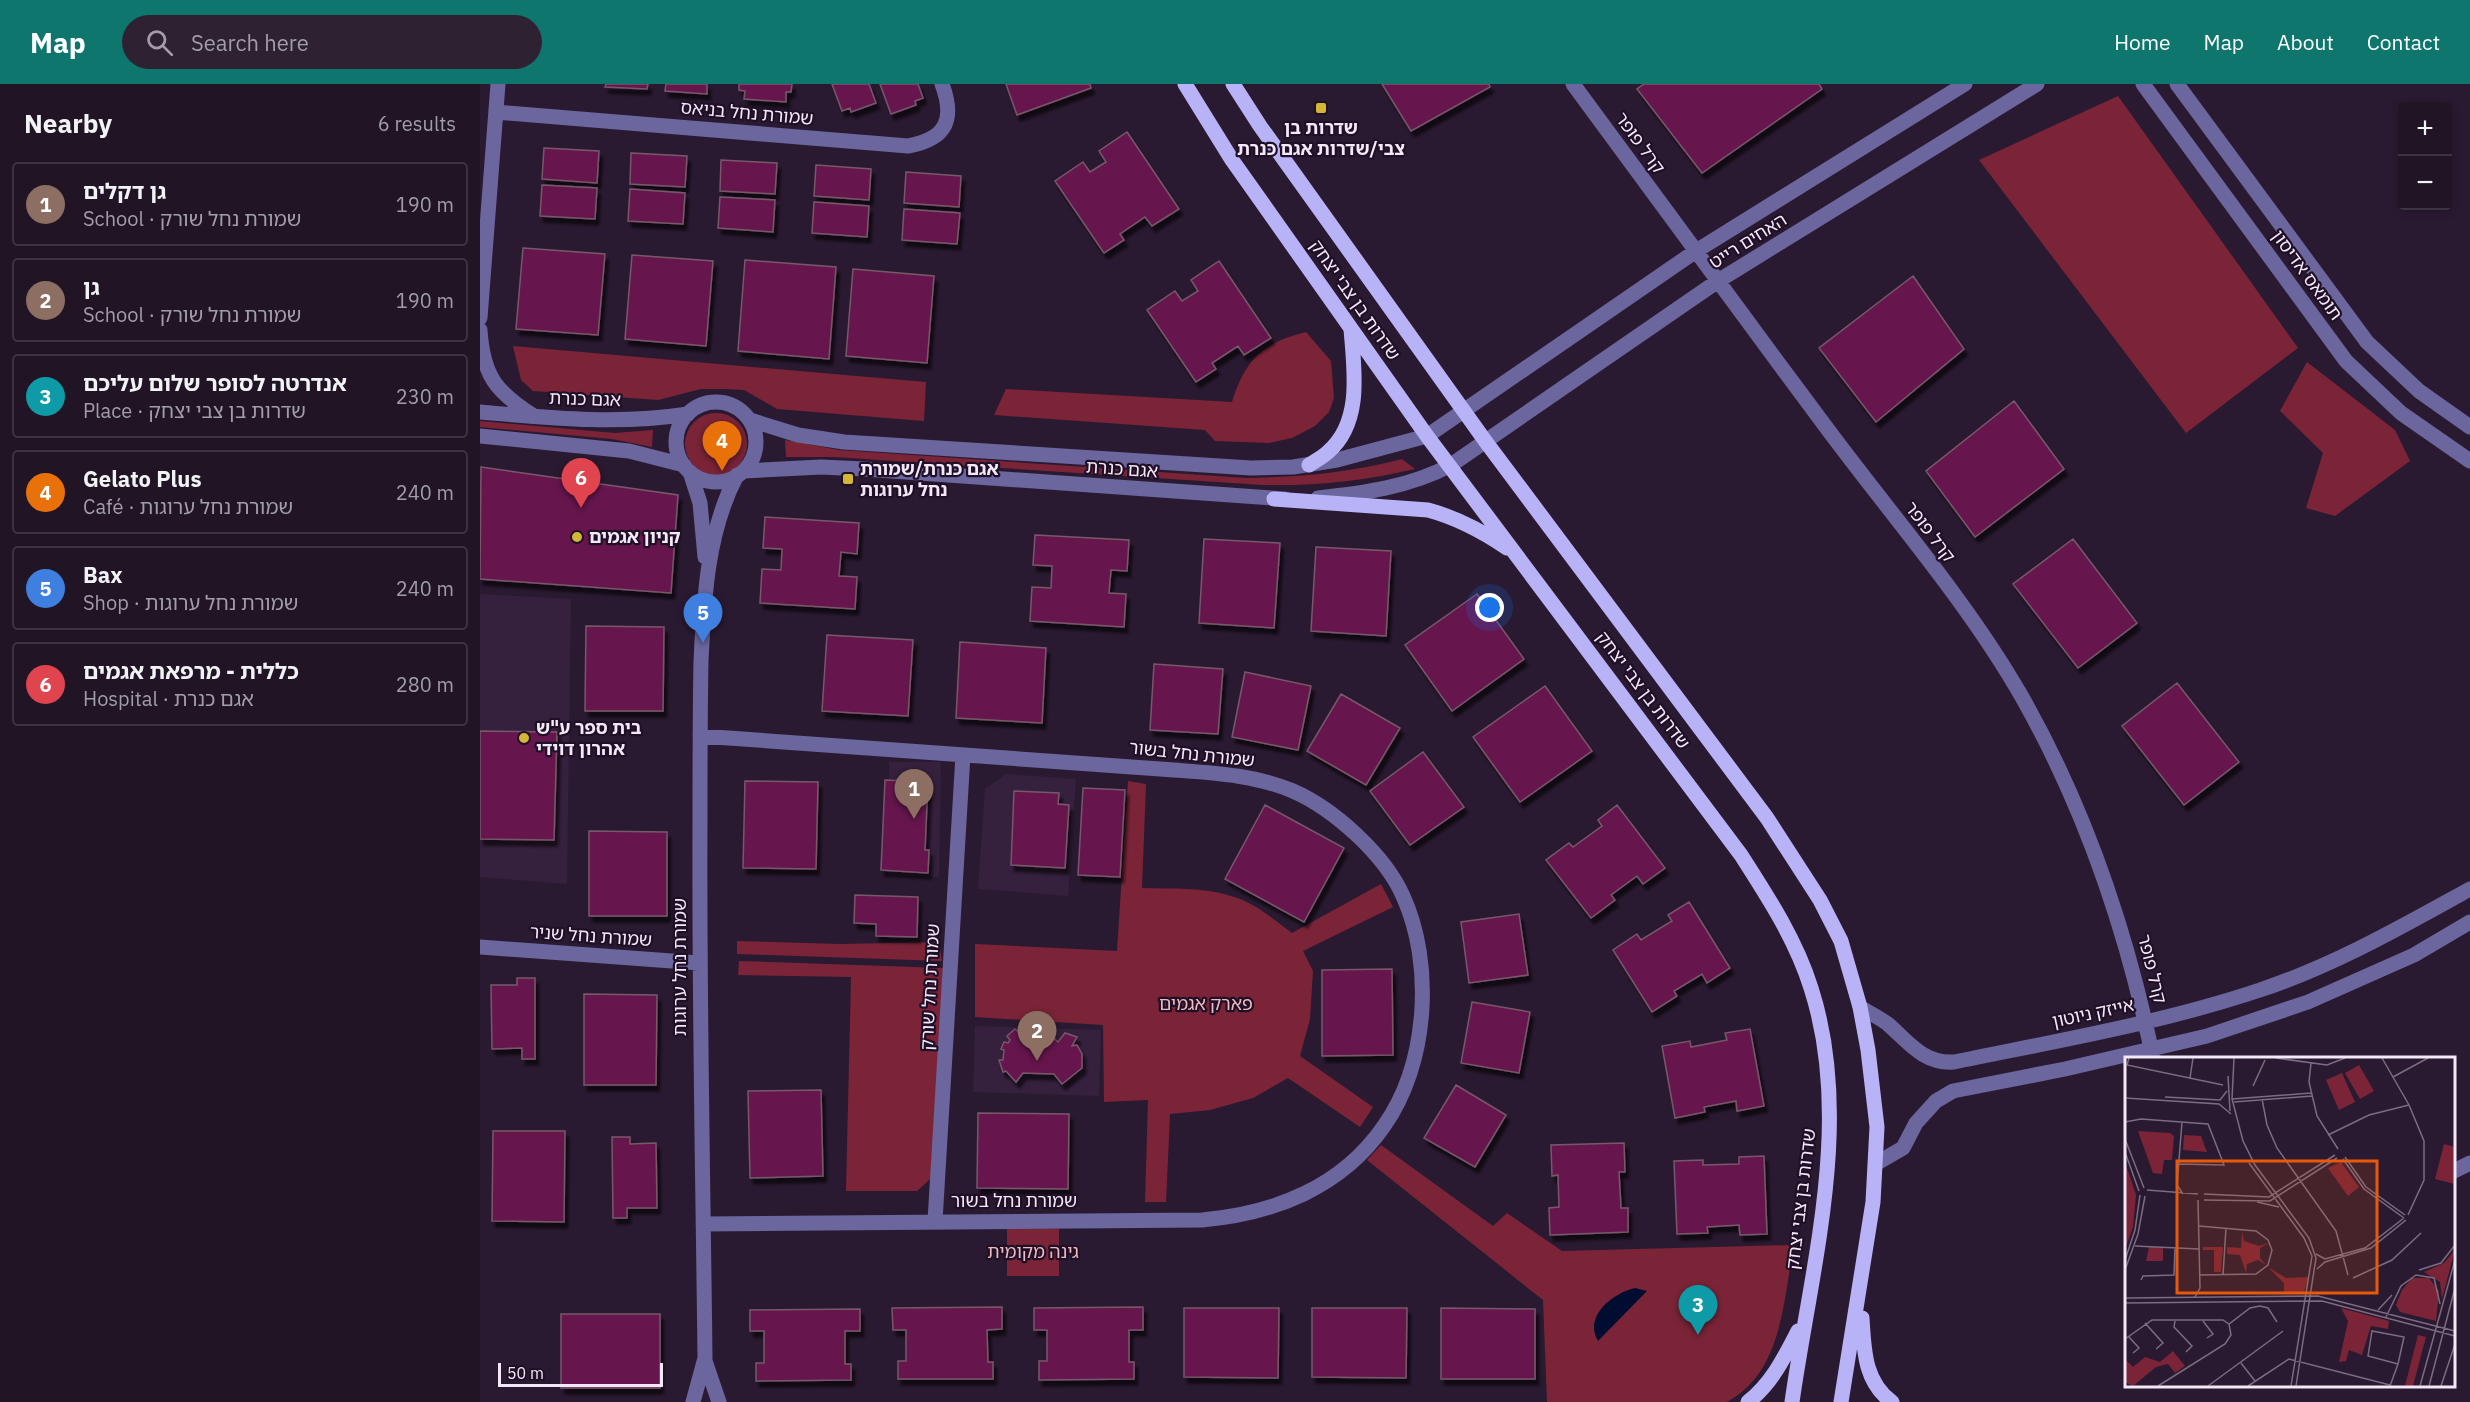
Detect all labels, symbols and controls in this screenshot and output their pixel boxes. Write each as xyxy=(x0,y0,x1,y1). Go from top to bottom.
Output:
search box xyxy=(122,15,542,69)
text: Map xyxy=(30,24,86,61)
icon: search xyxy=(143,26,176,59)
text: Search here xyxy=(191,28,309,57)
text: Home xyxy=(2114,28,2171,56)
text: Map xyxy=(2204,28,2244,56)
text: About xyxy=(2277,28,2334,56)
text: Contact xyxy=(2367,28,2440,56)
street label: שמורת נחל בניאס xyxy=(680,95,814,130)
marker: שדרות בן צבי/שדרות אגם כנרת xyxy=(1314,101,1328,115)
map controls xyxy=(2398,102,2452,210)
button: + xyxy=(2398,102,2452,156)
text: Nearby xyxy=(24,106,112,140)
street label: קרל פופר xyxy=(1610,107,1670,178)
text: 6 results xyxy=(378,110,456,137)
place label: שדרות בן צבי/שדרות אגם כנרת xyxy=(1237,116,1405,160)
button: − xyxy=(2398,156,2452,210)
text: גן דקלים xyxy=(83,176,166,205)
text: 1 xyxy=(40,191,52,218)
text: 190 m xyxy=(396,191,454,218)
text: School · שמורת נחל שורק xyxy=(83,205,301,232)
street label: האחים רייט xyxy=(1705,208,1791,273)
street label: תומאס אדיסון xyxy=(2267,225,2348,324)
street label: שדרות בן צבי יצחק xyxy=(1305,235,1406,364)
text: גן xyxy=(83,272,100,301)
text: 2 xyxy=(40,287,52,314)
text: 190 m xyxy=(396,287,454,314)
text: School · שמורת נחל שורק xyxy=(83,301,301,328)
text: אנדרטה לסופר שלום עליכם xyxy=(83,368,347,397)
text: 3 xyxy=(40,383,52,410)
text: 230 m xyxy=(396,383,454,410)
street label: אגם כנרת xyxy=(549,386,621,411)
text: Place · שדרות בן צבי יצחק xyxy=(83,397,306,424)
pin: 4 xyxy=(702,422,742,471)
street label: אגם כנרת xyxy=(1085,455,1159,482)
place label: אגם כנרת/שמורת נחל ערוגות xyxy=(860,457,999,501)
pin: 6 xyxy=(562,458,600,508)
text: Gelato Plus xyxy=(83,464,201,493)
marker: אגם כנרת/שמורת נחל ערוגות xyxy=(841,472,855,486)
text: 4 xyxy=(40,479,52,506)
text: 240 m xyxy=(396,479,454,506)
text: Café · שמורת נחל ערוגות xyxy=(83,493,293,520)
street label: קרל פופר xyxy=(1900,497,1961,567)
place label: קניון אגמים xyxy=(589,525,681,548)
marker: קניון אגמים xyxy=(570,530,584,544)
text: Bax xyxy=(83,560,123,589)
text: 5 xyxy=(40,575,52,602)
text: 240 m xyxy=(396,575,454,602)
text: Shop · שמורת נחל ערוגות xyxy=(83,589,298,616)
your location xyxy=(1475,593,1504,622)
pin: 5 xyxy=(684,594,722,643)
street label: שדרות בן צבי יצחק xyxy=(1591,626,1695,753)
text: כללית - מרפאת אגמים xyxy=(83,656,299,685)
text: 6 xyxy=(40,671,52,698)
text: 280 m xyxy=(396,671,454,698)
text: Hospital · אגם כנרת xyxy=(83,685,254,712)
place label: בית ספר ע"ש אהרון דוידי xyxy=(536,716,642,760)
marker: בית ספר ע"ש אהרון דוידי xyxy=(517,731,531,745)
street label: שמורת נחל בשור xyxy=(1128,735,1256,772)
pin: 1 xyxy=(894,770,934,819)
street label: שמורת נחל ערוגות xyxy=(668,898,691,1036)
street label: שמורת נחל שניר xyxy=(529,920,653,951)
street label: שמורת נחל שורק xyxy=(915,923,944,1051)
street label: קרל פופר xyxy=(2133,932,2172,1006)
park label: פארק אגמים xyxy=(1159,992,1253,1015)
street label: אייזק ניוטון xyxy=(2050,993,2136,1032)
pin: 2 xyxy=(1018,1012,1056,1061)
inset map xyxy=(2125,1057,2455,1387)
street label: שדרות בן צבי יצחק xyxy=(1780,1127,1821,1271)
street label: שמורת נחל בשור xyxy=(951,1189,1077,1212)
park label: גינה מקומית xyxy=(987,1240,1079,1263)
pin: 3 xyxy=(1678,1286,1718,1335)
scale bar xyxy=(498,1360,663,1388)
text: 50 m xyxy=(507,1363,544,1383)

